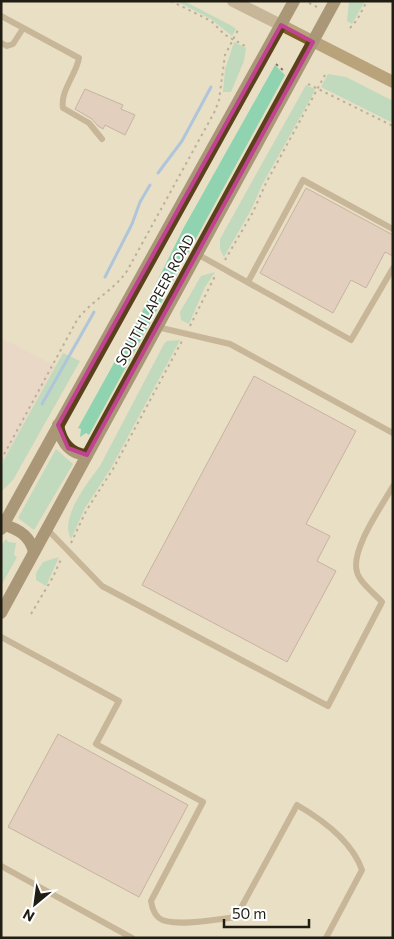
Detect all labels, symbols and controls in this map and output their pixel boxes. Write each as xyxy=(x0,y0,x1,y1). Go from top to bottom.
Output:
street label: SOUTH LAPEER ROAD xyxy=(111,231,198,368)
north arrow xyxy=(10,879,60,929)
scale bar xyxy=(224,896,309,928)
text: 50 m xyxy=(232,904,266,922)
text: N xyxy=(20,906,37,926)

